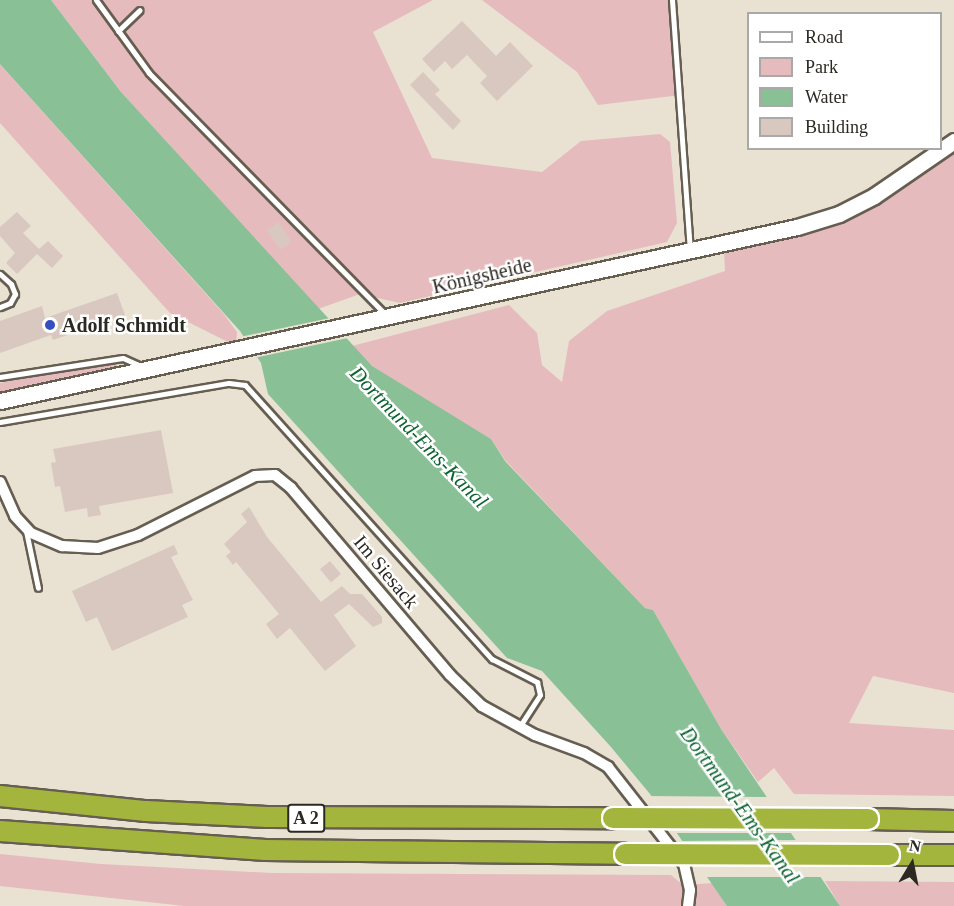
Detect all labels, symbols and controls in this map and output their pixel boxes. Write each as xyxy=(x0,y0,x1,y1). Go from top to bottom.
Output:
legend xyxy=(747,12,942,150)
text: Road xyxy=(805,27,843,47)
text: Park xyxy=(805,57,838,77)
text: Water xyxy=(805,87,848,107)
text: Building xyxy=(805,117,868,137)
street label: Königsheide xyxy=(430,253,534,299)
place label: Adolf Schmidt xyxy=(62,313,186,337)
marker: Adolf Schmidt xyxy=(43,318,57,332)
water label: Dortmund-Ems-Kanal xyxy=(345,361,493,513)
street label: Im Siesack xyxy=(348,530,424,614)
water label: Dortmund-Ems-Kanal xyxy=(675,722,805,888)
road number: A 2 xyxy=(286,803,326,833)
north arrow xyxy=(882,834,942,894)
text: N xyxy=(908,836,922,855)

